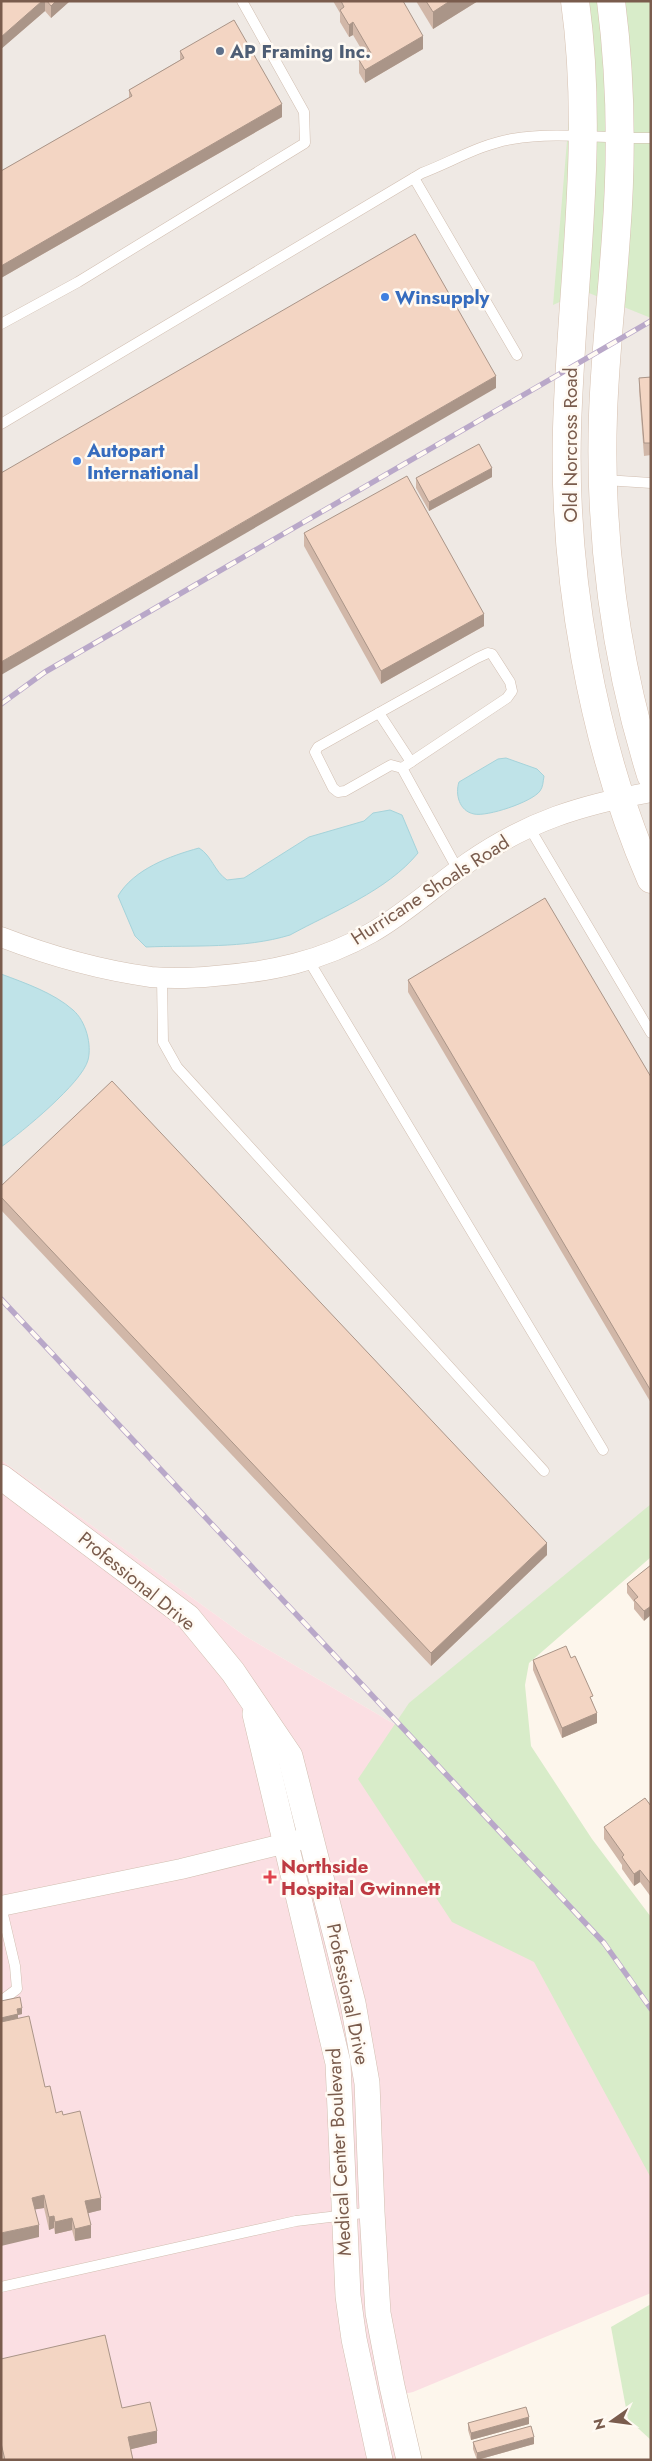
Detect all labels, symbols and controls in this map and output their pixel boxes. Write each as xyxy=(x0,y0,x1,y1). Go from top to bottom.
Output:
place label: AP Framing Inc. xyxy=(229,38,371,65)
marker: AP Framing Inc. xyxy=(214,45,226,57)
place label: Winsupply xyxy=(395,284,491,311)
marker: Winsupply xyxy=(379,291,391,303)
street label: Old Norcross Road xyxy=(557,368,584,522)
place label: Autopart International xyxy=(86,437,199,486)
marker: Autopart International xyxy=(71,455,83,467)
street label: Hurricane Shoals Road xyxy=(346,829,514,951)
street label: Professional Drive xyxy=(73,1525,202,1637)
place label: Northside Hospital Gwinnett xyxy=(281,1853,440,1902)
marker: Northside Hospital Gwinnett xyxy=(263,1870,277,1884)
street label: Professional Drive xyxy=(320,1921,376,2067)
street label: Medical Center Boulevard xyxy=(320,2047,358,2257)
north arrow xyxy=(587,2396,637,2446)
text: N xyxy=(588,2416,610,2432)

